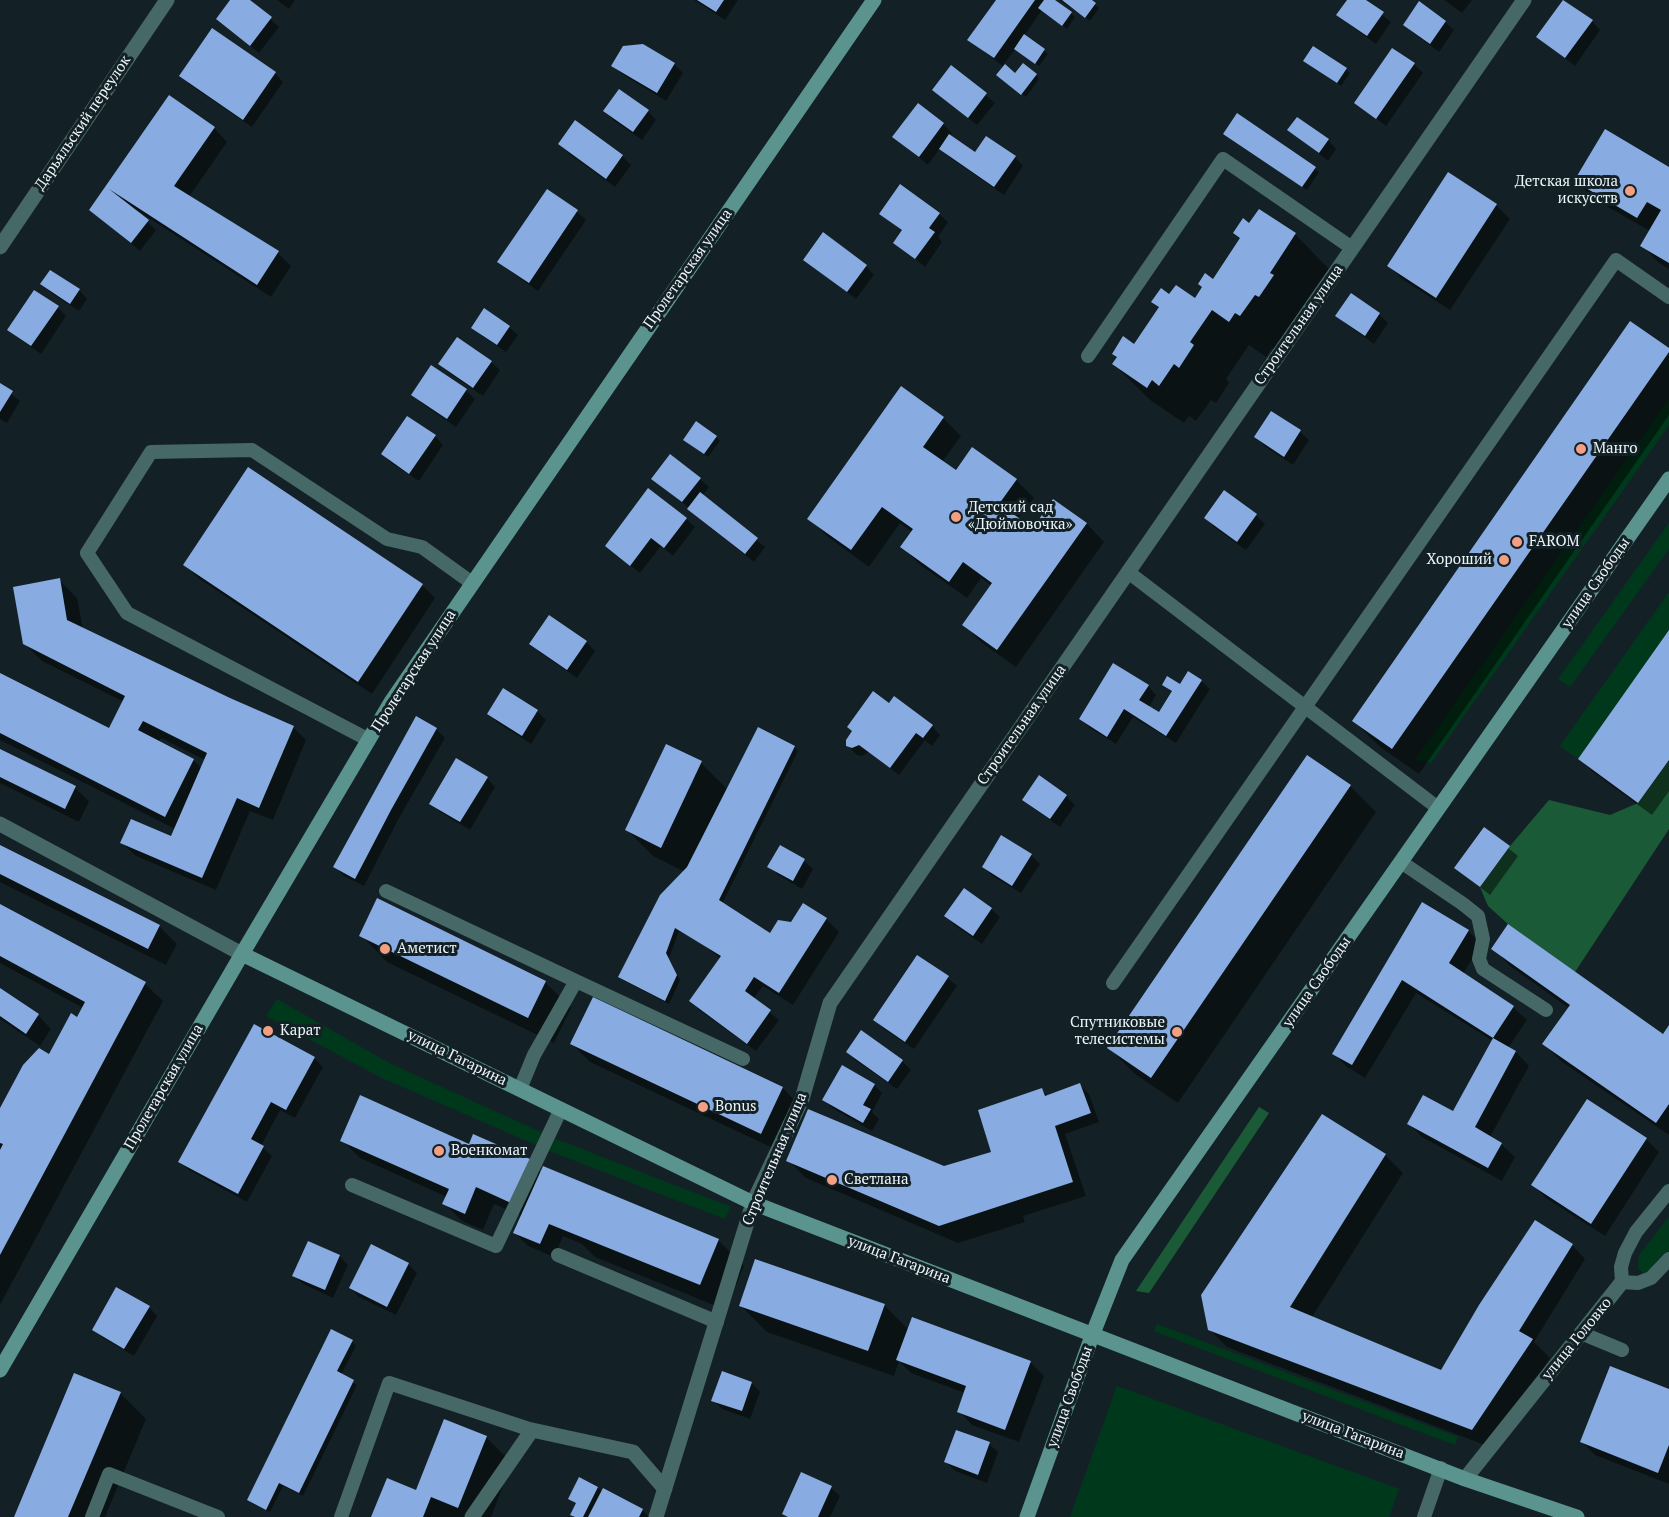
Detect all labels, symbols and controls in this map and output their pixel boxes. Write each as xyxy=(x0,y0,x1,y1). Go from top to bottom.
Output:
street label: Дарьяльский переулок xyxy=(31,52,135,194)
place label: Детская школа искусств xyxy=(1515,173,1618,208)
marker: Детская школа искусств xyxy=(1623,184,1637,198)
street label: Пролетарская улица xyxy=(640,206,736,332)
street label: Строительная улица xyxy=(1251,261,1347,389)
place label: Манго xyxy=(1593,440,1638,458)
marker: Манго xyxy=(1574,442,1588,456)
place label: Детский сад «Дюймовочка» xyxy=(968,499,1073,534)
marker: Детский сад «Дюймовочка» xyxy=(949,510,963,524)
place label: FAROM xyxy=(1529,533,1579,551)
street label: улица Свободы xyxy=(1558,534,1634,632)
marker: FAROM xyxy=(1510,535,1524,549)
place label: Хороший xyxy=(1427,551,1492,569)
marker: Хороший xyxy=(1497,553,1511,567)
street label: Пролетарская улица xyxy=(368,607,460,735)
street label: Строительная улица xyxy=(974,661,1070,789)
street label: улица Свободы xyxy=(1279,933,1355,1031)
place label: Аметист xyxy=(397,940,457,958)
marker: Аметист xyxy=(378,942,392,956)
place label: Спутниковые телесистемы xyxy=(1070,1014,1165,1049)
street label: Пролетарская улица xyxy=(121,1021,207,1153)
place label: Карат xyxy=(280,1022,321,1040)
marker: Карат xyxy=(261,1024,275,1038)
marker: Спутниковые телесистемы xyxy=(1170,1025,1184,1039)
street label: улица Гагарина xyxy=(404,1026,510,1090)
street label: Строительная улица xyxy=(739,1090,811,1228)
place label: Bonus xyxy=(715,1098,757,1116)
marker: Bonus xyxy=(696,1100,710,1114)
place label: Военкомат xyxy=(451,1142,527,1160)
marker: Военкомат xyxy=(432,1144,446,1158)
place label: Светлана xyxy=(844,1171,908,1189)
marker: Светлана xyxy=(825,1173,839,1187)
street label: улица Гагарина xyxy=(845,1232,953,1288)
street label: улица Головко xyxy=(1538,1294,1616,1384)
street label: улица Свободы xyxy=(1043,1344,1097,1450)
street label: улица Гагарина xyxy=(1299,1407,1407,1463)

